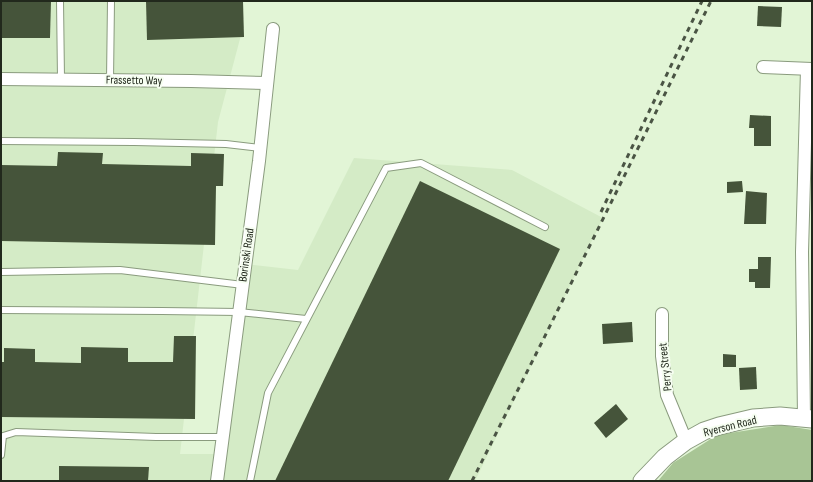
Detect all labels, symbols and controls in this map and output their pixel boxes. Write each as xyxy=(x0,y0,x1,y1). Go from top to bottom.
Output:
street label: Frassetto Way xyxy=(106,73,163,88)
street label: Borinski Road xyxy=(235,227,258,283)
street label: Perry Street xyxy=(655,342,676,392)
street label: Ryerson Road xyxy=(702,413,758,440)

